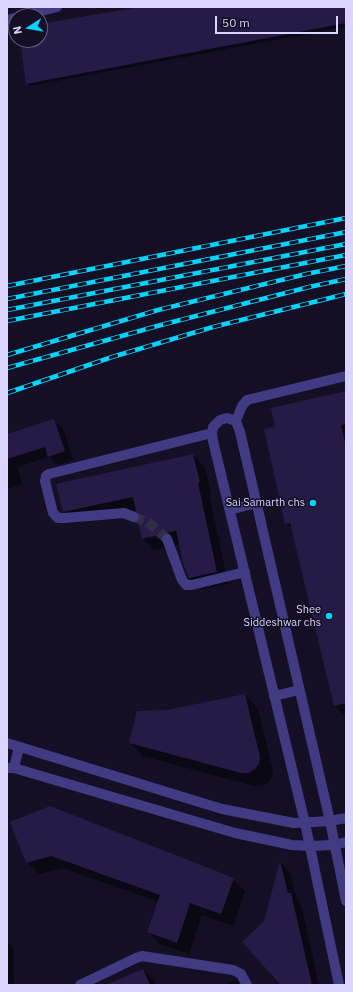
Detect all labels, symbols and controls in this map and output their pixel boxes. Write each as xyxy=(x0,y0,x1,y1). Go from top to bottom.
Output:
north arrow xyxy=(8,8,48,48)
scale bar xyxy=(217,8,340,34)
text: 50 m xyxy=(222,15,250,30)
text: N xyxy=(10,25,25,36)
place label: Sai Samarth chs xyxy=(226,496,305,510)
marker: Sai Samarth chs xyxy=(308,498,318,508)
place label: Shee Siddeshwar chs xyxy=(244,603,321,629)
marker: Shee Siddeshwar chs xyxy=(324,611,334,621)

